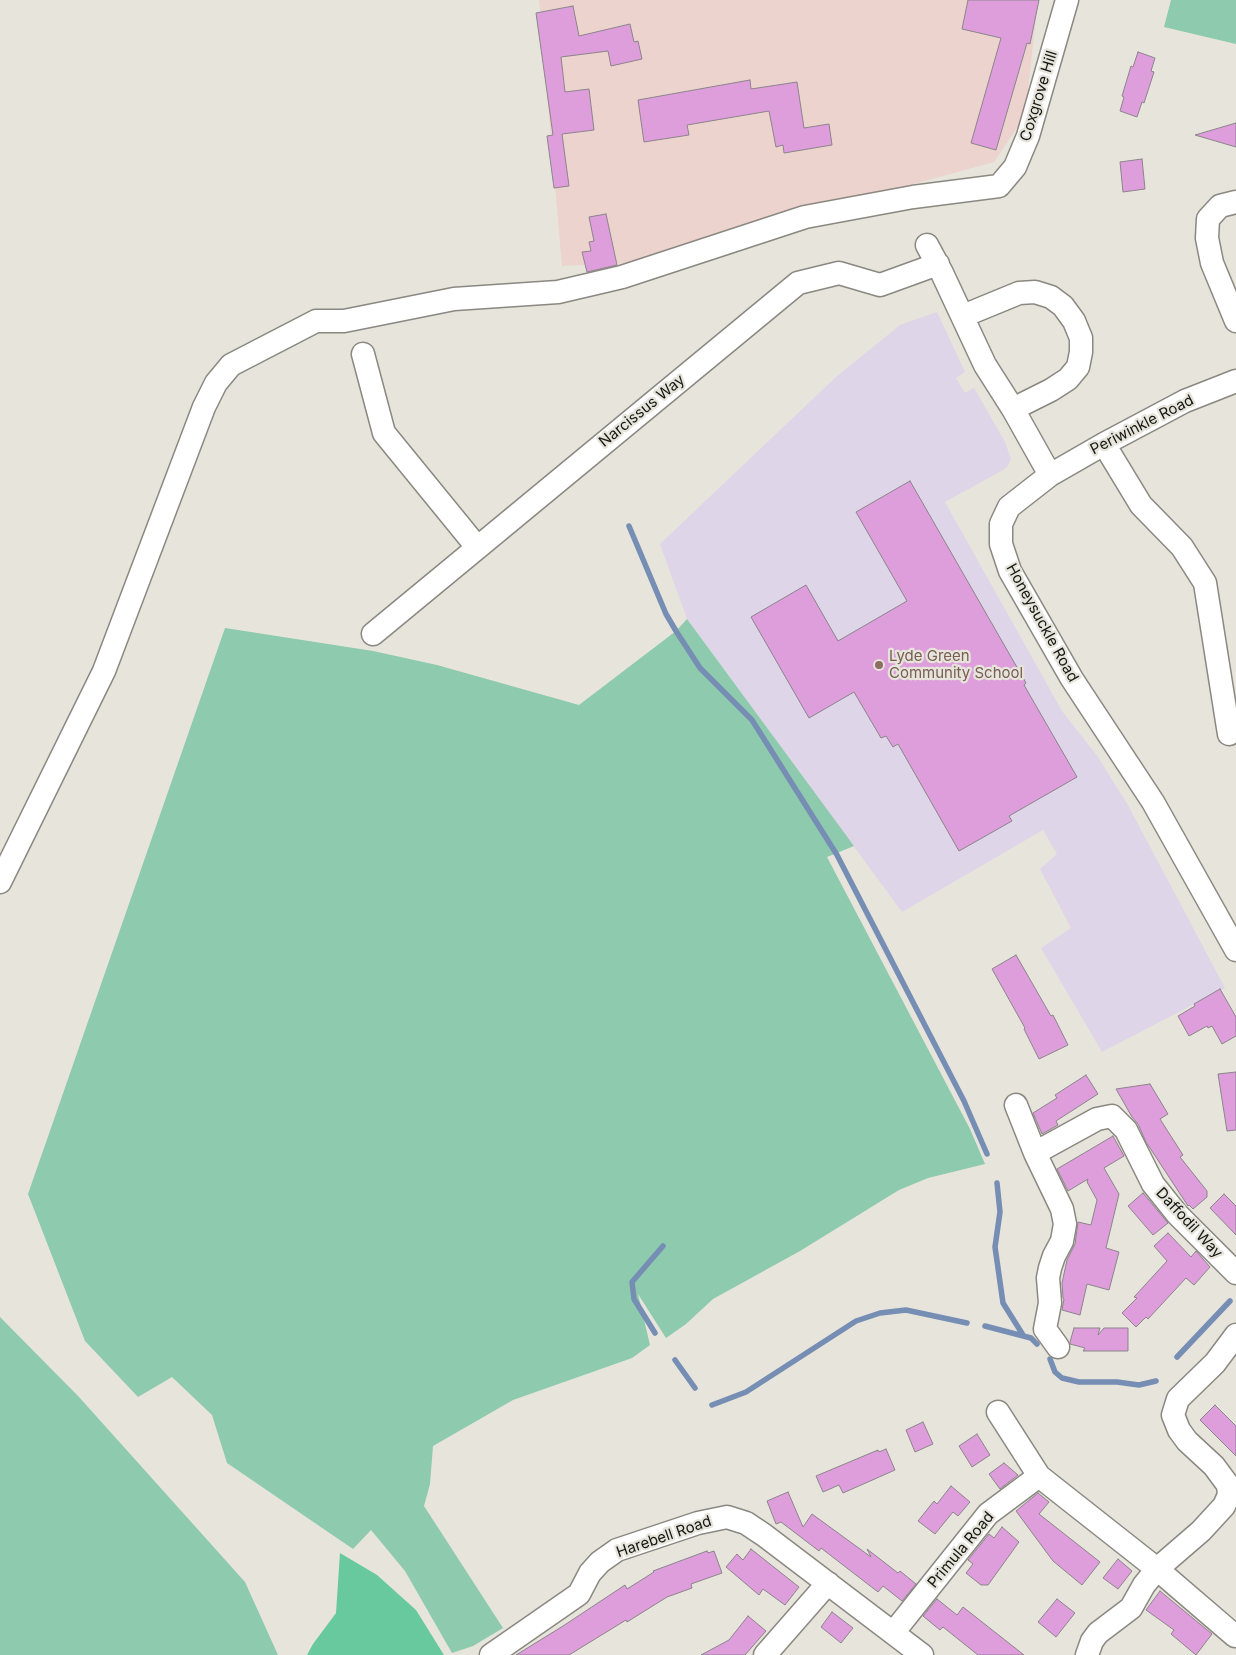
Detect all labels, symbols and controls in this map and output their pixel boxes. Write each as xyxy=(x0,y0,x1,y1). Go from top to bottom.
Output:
street label: Coxgrove Hill xyxy=(1017,48,1061,144)
street label: Narcissus Way xyxy=(596,371,688,451)
street label: Periwinkle Road xyxy=(1087,391,1197,459)
street label: Honeysuckle Road xyxy=(1002,561,1082,685)
place label: Lyde Green Community School xyxy=(889,647,1023,682)
marker: Lyde Green Community School xyxy=(873,659,885,671)
street label: Daffodil Way xyxy=(1152,1184,1226,1262)
street label: Primula Road xyxy=(924,1508,998,1592)
street label: Harebell Road xyxy=(614,1512,714,1562)

